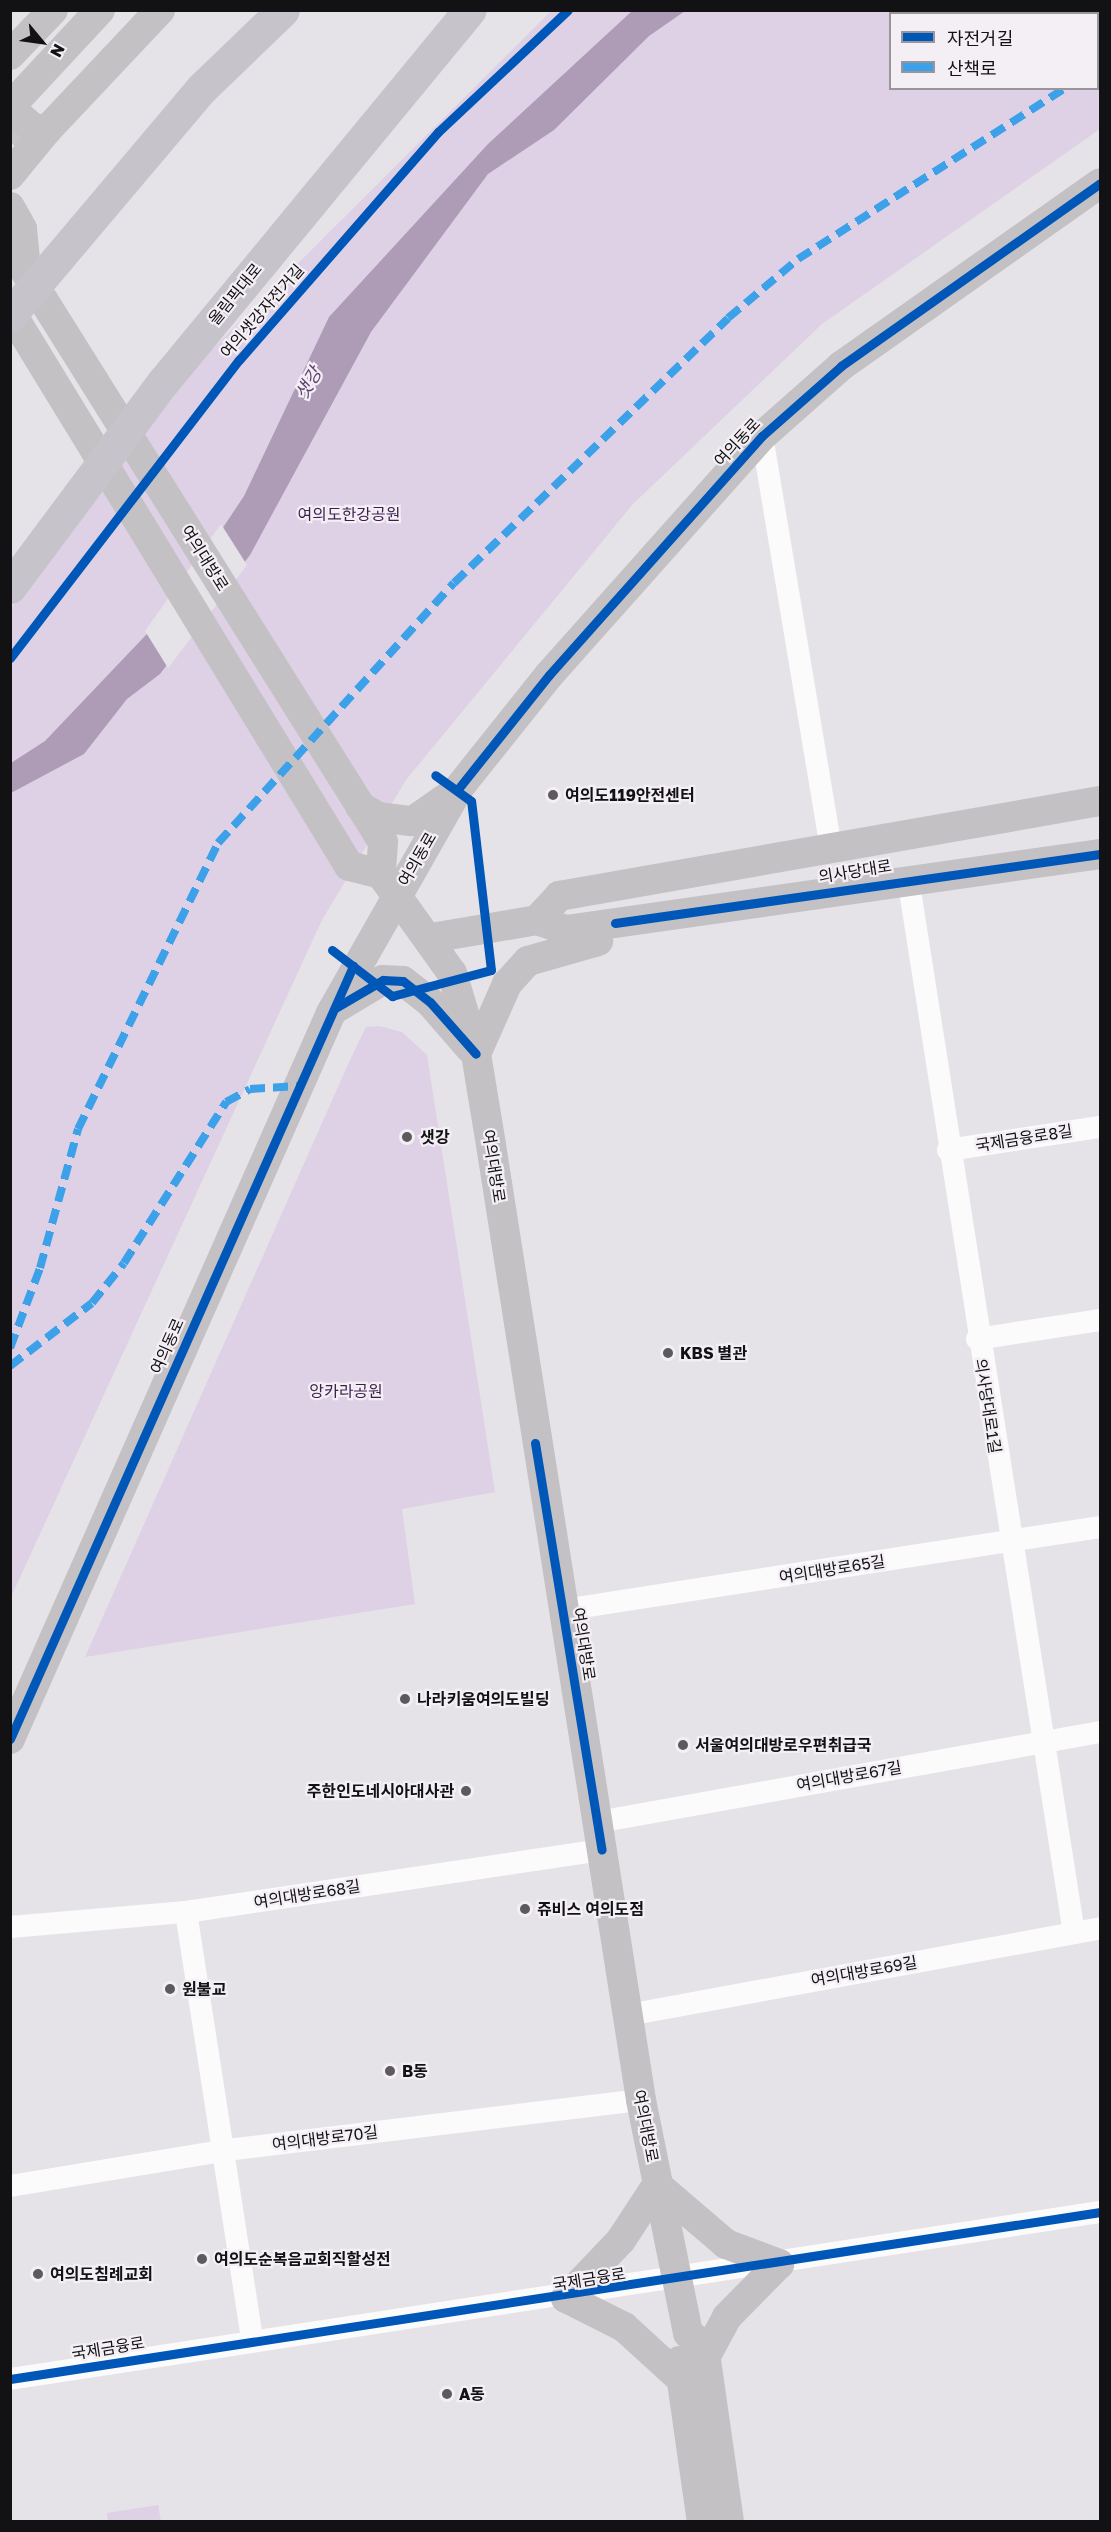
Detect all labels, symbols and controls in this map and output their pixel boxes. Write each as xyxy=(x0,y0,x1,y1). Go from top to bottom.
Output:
north arrow xyxy=(12,12,72,72)
legend xyxy=(889,12,1099,90)
text: 자전거길 xyxy=(947,27,1013,49)
text: N xyxy=(46,41,69,61)
text: 산책로 xyxy=(947,57,997,79)
street label: 올림픽대로 xyxy=(204,259,266,329)
street label: 여의샛강자전거길 xyxy=(216,260,308,362)
water label: 샛강 xyxy=(290,363,326,403)
street label: 여의동로 xyxy=(710,414,764,470)
park label: 여의도한강공원 xyxy=(297,504,401,524)
street label: 여의대방로 xyxy=(177,522,233,594)
place label: 여의도119안전센터 xyxy=(565,785,695,805)
marker: 여의도119안전센터 xyxy=(546,788,560,802)
street label: 여의동로 xyxy=(394,829,440,889)
street label: 의사당대로 xyxy=(817,856,893,886)
street label: 국제금융로8길 xyxy=(974,1121,1074,1155)
place label: 샛강 xyxy=(420,1127,449,1147)
marker: 샛강 xyxy=(398,1128,416,1146)
street label: 여의대방로 xyxy=(479,1128,509,1204)
street label: 여의동로 xyxy=(146,1315,188,1377)
place label: KBS 별관 xyxy=(680,1343,747,1363)
marker: KBS 별관 xyxy=(661,1346,675,1360)
street label: 의사당대로1길 xyxy=(971,1357,1005,1455)
park label: 앙카라공원 xyxy=(309,1381,383,1401)
street label: 여의대방로65길 xyxy=(778,1551,886,1587)
street label: 여의대방로 xyxy=(569,1606,599,1682)
place label: 나라키움여의도빌딩 xyxy=(417,1689,549,1709)
marker: 나라키움여의도빌딩 xyxy=(398,1692,412,1706)
place label: 서울여의대방로우편취급국 xyxy=(695,1735,872,1755)
marker: 서울여의대방로우편취급국 xyxy=(676,1738,690,1752)
street label: 여의대방로67길 xyxy=(795,1757,903,1795)
place label: 주한인도네시아대사관 xyxy=(307,1781,454,1801)
marker: 주한인도네시아대사관 xyxy=(459,1784,473,1798)
street label: 여의대방로68길 xyxy=(252,1876,362,1912)
place label: 쥬비스 여의도점 xyxy=(537,1899,644,1919)
marker: 쥬비스 여의도점 xyxy=(518,1902,532,1916)
street label: 여의대방로69길 xyxy=(809,1952,919,1990)
place label: 원불교 xyxy=(182,1979,226,1999)
marker: 원불교 xyxy=(163,1982,177,1996)
place label: B동 xyxy=(402,2061,428,2081)
marker: B동 xyxy=(383,2064,397,2078)
street label: 여의대방로 xyxy=(630,2088,662,2164)
street label: 여의대방로70길 xyxy=(271,2122,379,2154)
place label: 여의도순복음교회직할성전 xyxy=(214,2249,391,2269)
marker: 여의도순복음교회직할성전 xyxy=(195,2252,209,2266)
place label: 여의도침례교회 xyxy=(50,2264,153,2284)
street label: 국제금융로 xyxy=(551,2264,627,2294)
marker: 여의도침례교회 xyxy=(31,2267,45,2281)
street label: 국제금융로 xyxy=(70,2333,146,2363)
place label: A동 xyxy=(459,2384,485,2404)
marker: A동 xyxy=(440,2387,454,2401)

